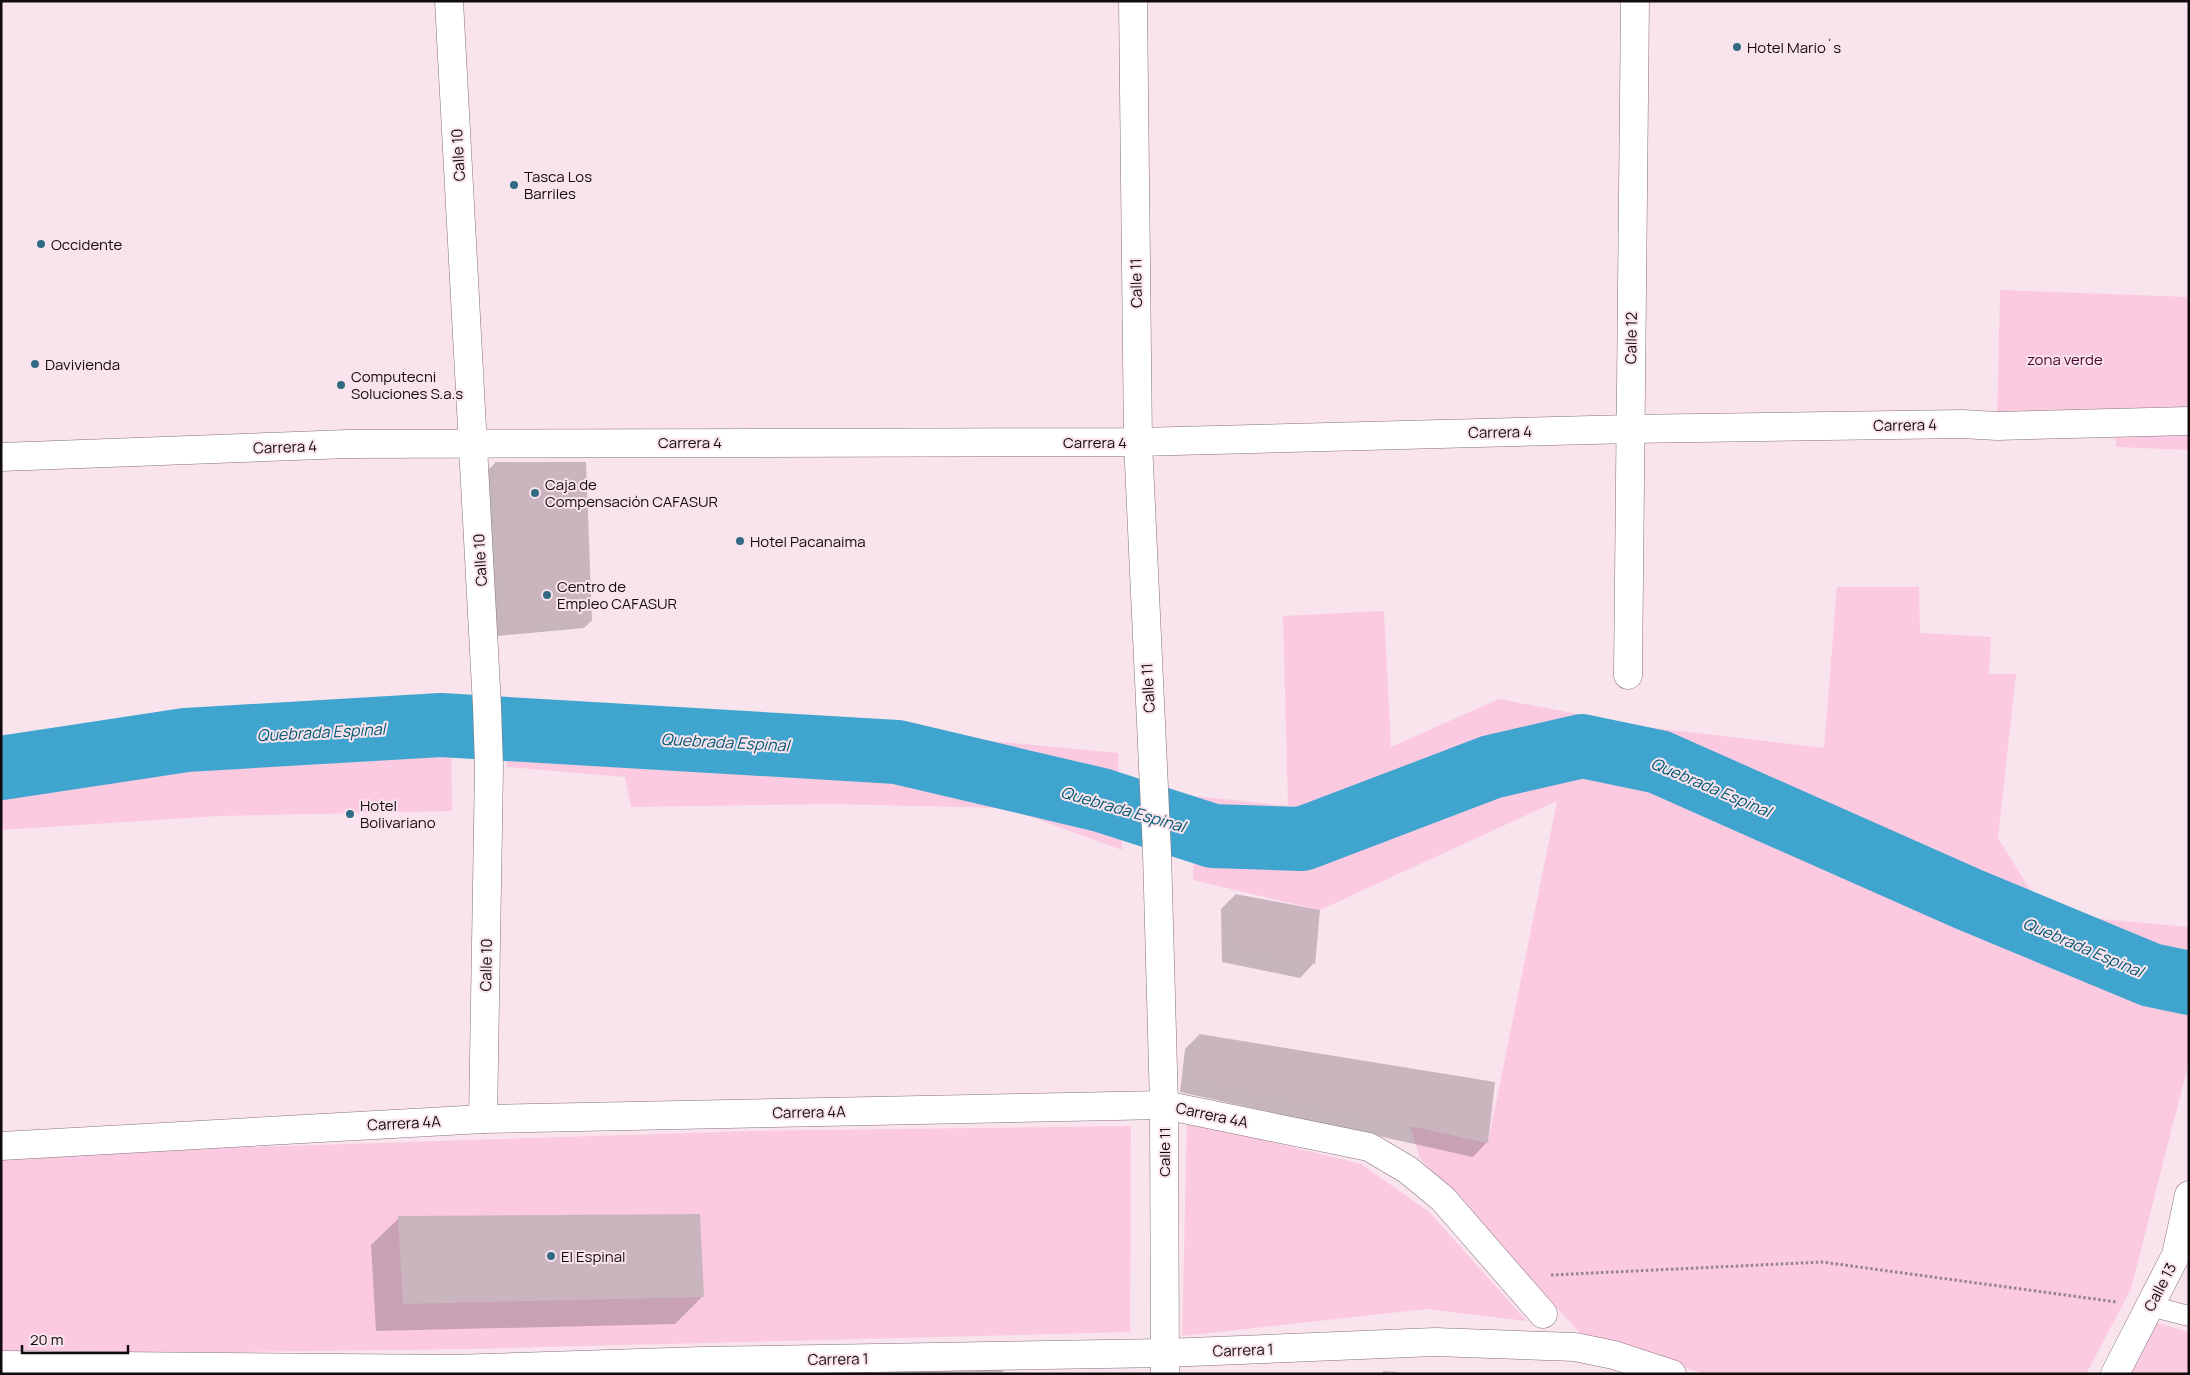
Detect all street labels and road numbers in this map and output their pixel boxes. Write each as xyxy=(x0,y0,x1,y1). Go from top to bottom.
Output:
street label: Calle 10 xyxy=(446,128,470,182)
street label: Calle 11 xyxy=(1125,258,1147,308)
street label: Calle 12 xyxy=(1620,312,1642,364)
street label: Carrera 4 xyxy=(1873,414,1937,436)
street label: Carrera 4 xyxy=(1468,421,1532,443)
street label: Carrera 4 xyxy=(658,432,722,453)
street label: Carrera 4 xyxy=(1063,432,1127,453)
street label: Carrera 4 xyxy=(253,435,317,459)
street label: Calle 10 xyxy=(468,533,492,587)
street label: Calle 11 xyxy=(1136,663,1160,713)
street label: Calle 10 xyxy=(475,938,497,992)
street label: Carrera 4A xyxy=(1174,1097,1251,1133)
street label: Carrera 4A xyxy=(772,1101,846,1123)
street label: Carrera 4A xyxy=(367,1111,442,1135)
street label: Calle 11 xyxy=(1154,1127,1175,1177)
street label: Calle 13 xyxy=(2139,1259,2181,1315)
street label: Carrera 1 xyxy=(1212,1338,1274,1362)
street label: Carrera 1 xyxy=(807,1348,869,1370)

